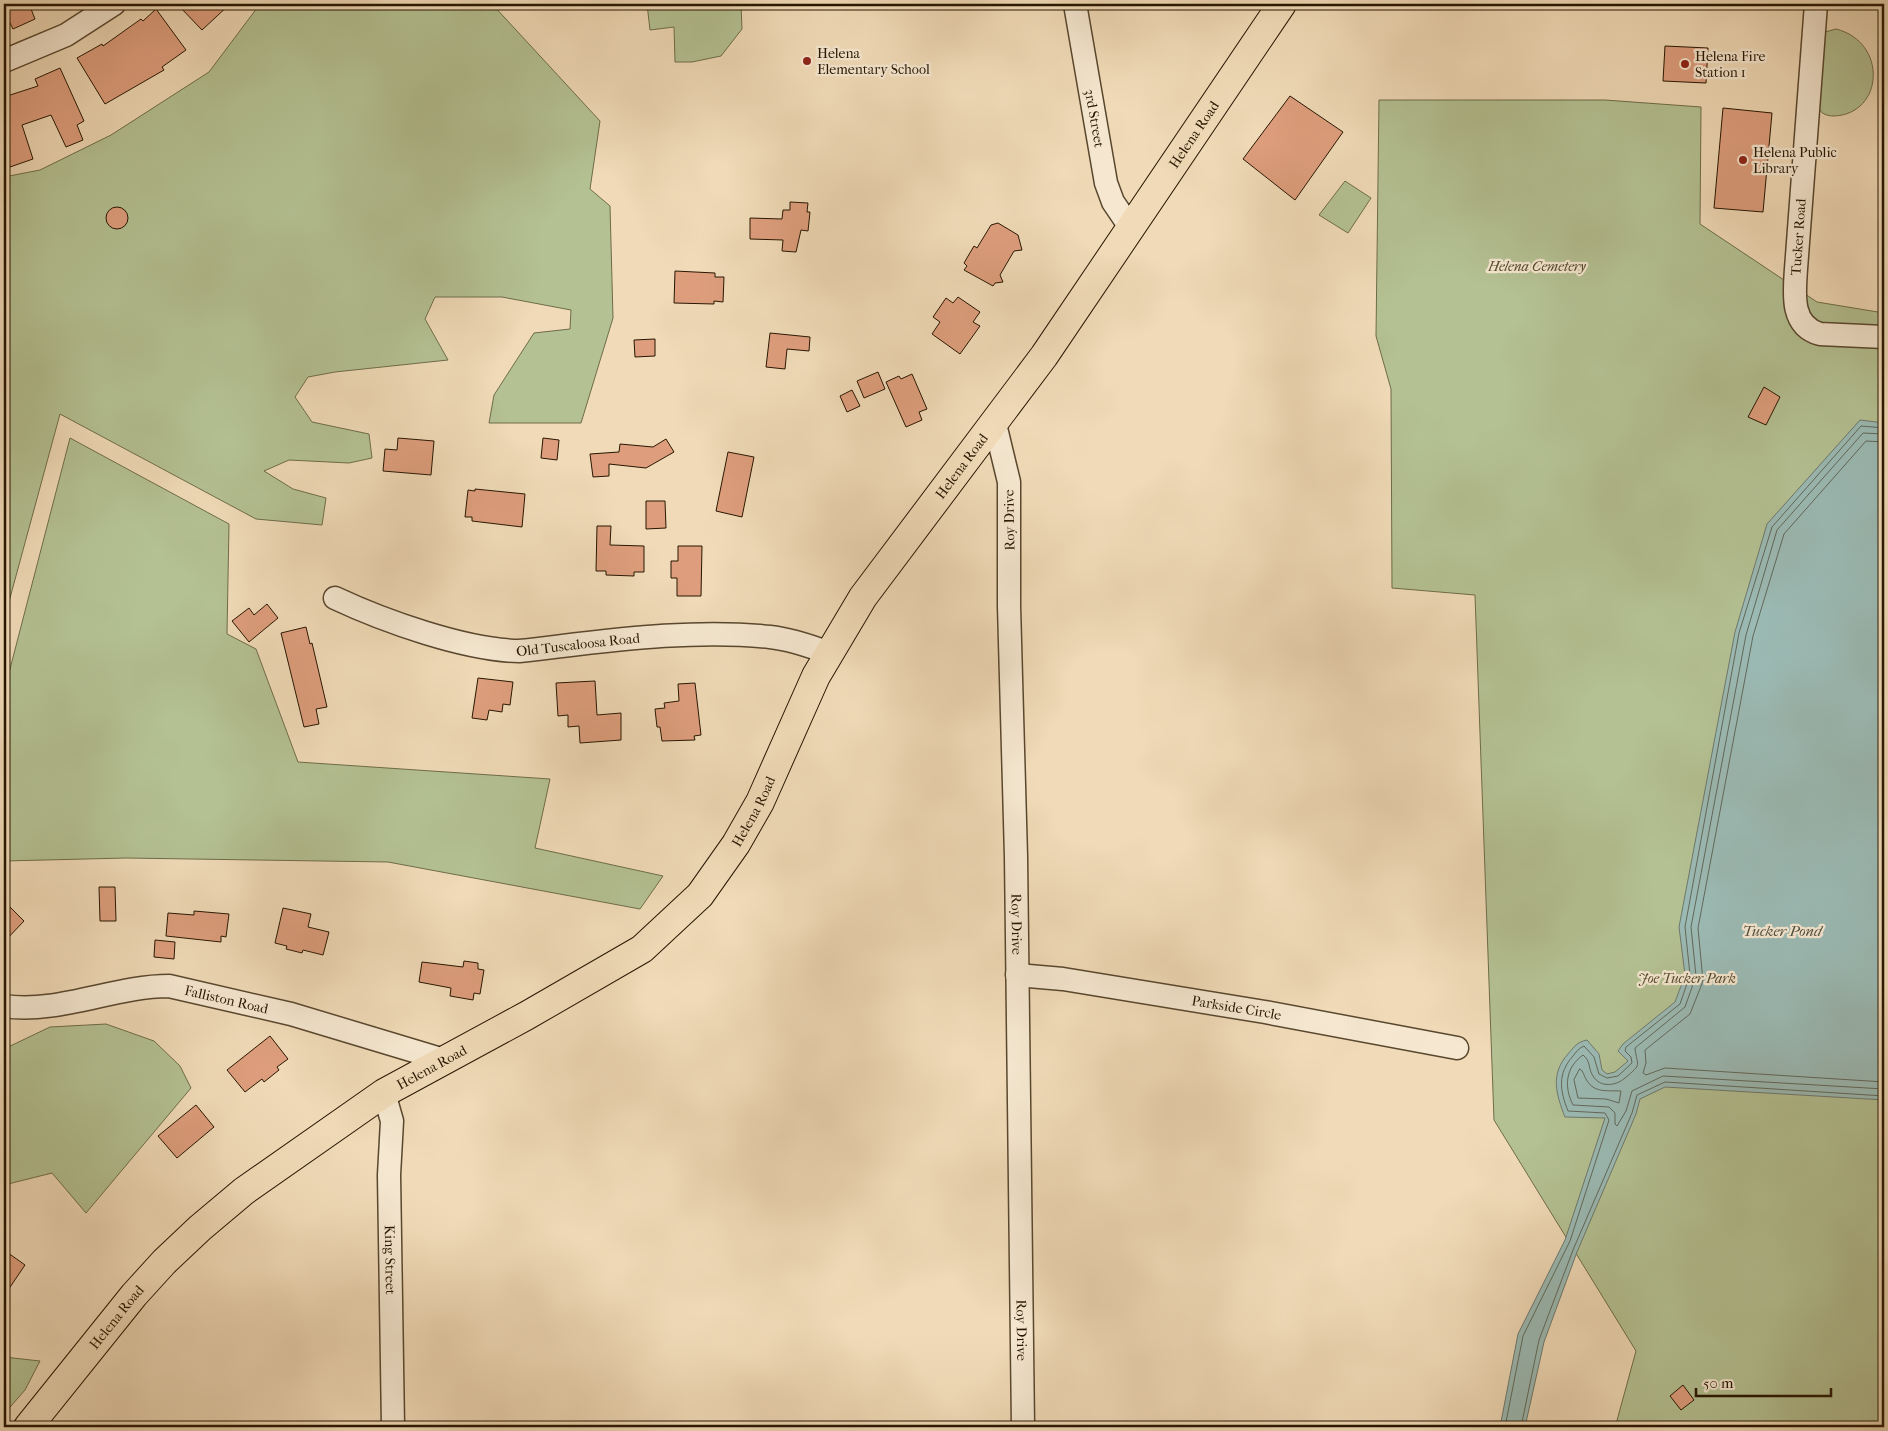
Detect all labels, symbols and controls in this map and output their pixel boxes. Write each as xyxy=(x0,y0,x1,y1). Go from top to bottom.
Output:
place label: Helena Elementary School xyxy=(817,45,930,78)
place label: Helena Fire Station 1 xyxy=(1695,48,1766,81)
marker: Helena Elementary School xyxy=(801,55,813,67)
marker: Helena Fire Station 1 xyxy=(1679,58,1691,70)
street label: 3rd Street xyxy=(1081,88,1108,149)
street label: Helena Road xyxy=(1166,98,1223,171)
place label: Helena Public Library xyxy=(1753,144,1837,177)
marker: Helena Public Library xyxy=(1737,154,1749,166)
street label: Tucker Road xyxy=(1787,198,1810,276)
park label: Helena Cemetery xyxy=(1487,258,1587,275)
street label: Helena Road xyxy=(932,430,992,502)
street label: Roy Drive xyxy=(1000,489,1019,551)
street label: Old Tuscaloosa Road xyxy=(515,630,641,660)
street label: Helena Road xyxy=(728,773,779,850)
street label: Roy Drive xyxy=(1007,893,1025,955)
water label: Tucker Pond xyxy=(1742,922,1824,940)
park label: Joe Tucker Park xyxy=(1638,970,1736,987)
street label: Falliston Road xyxy=(183,982,270,1018)
street label: Parkside Circle xyxy=(1190,992,1283,1024)
street label: Helena Road xyxy=(394,1042,470,1093)
street label: King Street xyxy=(381,1225,399,1295)
street label: Helena Road xyxy=(86,1282,148,1353)
street label: Roy Drive xyxy=(1012,1299,1030,1361)
scale bar xyxy=(1696,1366,1830,1398)
text: 50 m xyxy=(1703,1374,1734,1392)

